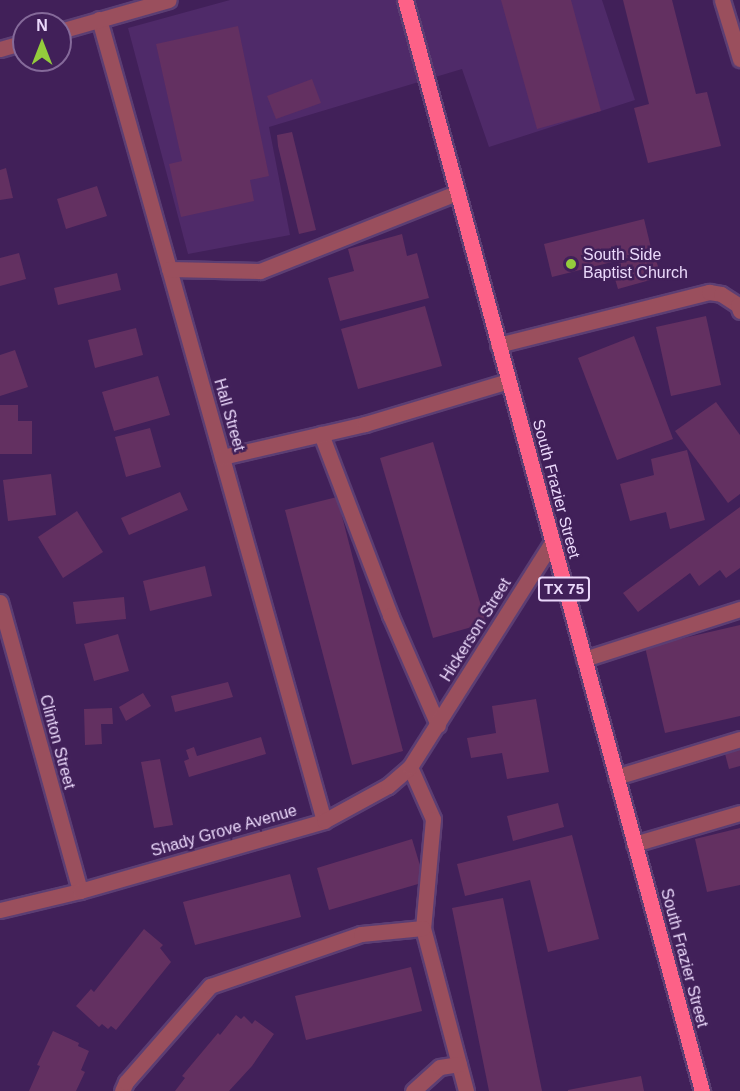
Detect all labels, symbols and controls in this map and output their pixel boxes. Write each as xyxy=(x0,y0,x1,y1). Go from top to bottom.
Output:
north arrow xyxy=(12,12,72,72)
text: N xyxy=(36,17,48,34)
place label: South Side Baptist Church xyxy=(583,245,688,283)
marker: South Side Baptist Church xyxy=(564,257,578,271)
street label: Hall Street xyxy=(209,376,249,454)
street label: South Frazier Street xyxy=(528,417,584,561)
street label: Hickerson Street xyxy=(437,575,515,685)
road number: TX 75 xyxy=(537,577,591,601)
street label: Clinton Street xyxy=(35,693,79,791)
street label: Shady Grove Avenue xyxy=(148,801,300,861)
street label: South Frazier Street xyxy=(656,886,712,1030)

